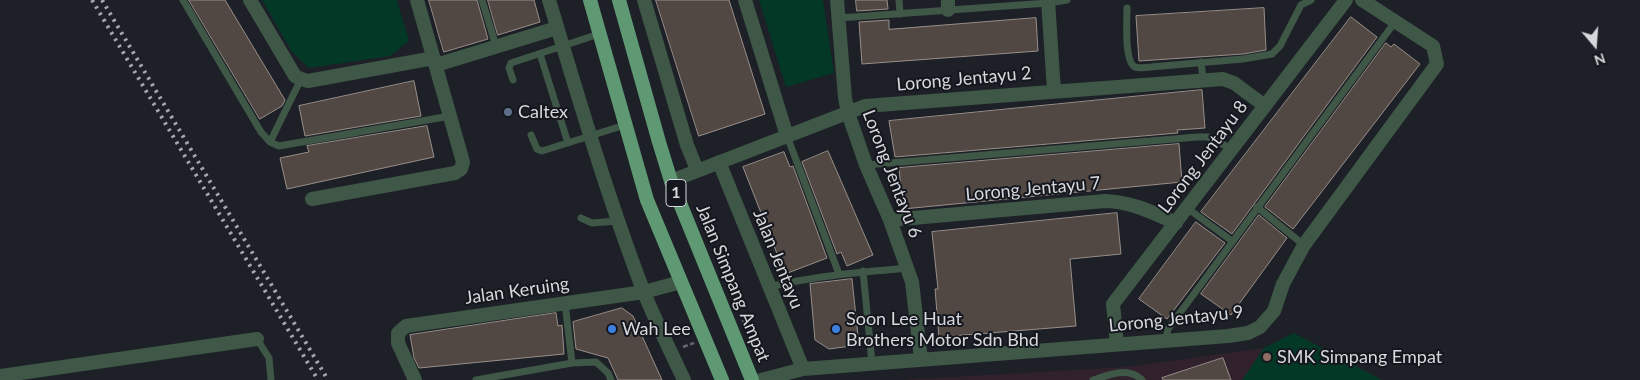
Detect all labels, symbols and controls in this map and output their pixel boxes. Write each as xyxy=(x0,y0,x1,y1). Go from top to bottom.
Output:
north arrow xyxy=(1570,20,1620,70)
text: N xyxy=(1592,50,1608,69)
street label: Lorong Jentayu 2 xyxy=(896,62,1032,96)
street label: Lorong Jentayu 8 xyxy=(1154,96,1252,218)
place label: Caltex xyxy=(518,101,568,123)
marker: Caltex xyxy=(502,106,514,118)
street label: Lorong Jentayu 6 xyxy=(858,107,926,241)
street label: Lorong Jentayu 7 xyxy=(965,172,1101,206)
road number: 1 xyxy=(666,180,686,207)
street label: Jalan Simpang Ampat xyxy=(691,201,775,365)
street label: Jalan Jentayu xyxy=(748,206,808,312)
street label: Jalan Keruing xyxy=(463,273,571,309)
street label: Lorong Jentayu 9 xyxy=(1108,301,1244,337)
place label: Soon Lee Huat Brothers Motor Sdn Bhd xyxy=(846,308,1039,350)
place label: Wah Lee xyxy=(622,318,691,340)
marker: Wah Lee xyxy=(606,323,618,335)
marker: Soon Lee Huat Brothers Motor Sdn Bhd xyxy=(830,323,842,335)
place label: SMK Simpang Empat xyxy=(1277,346,1442,368)
marker: SMK Simpang Empat xyxy=(1261,351,1273,363)

